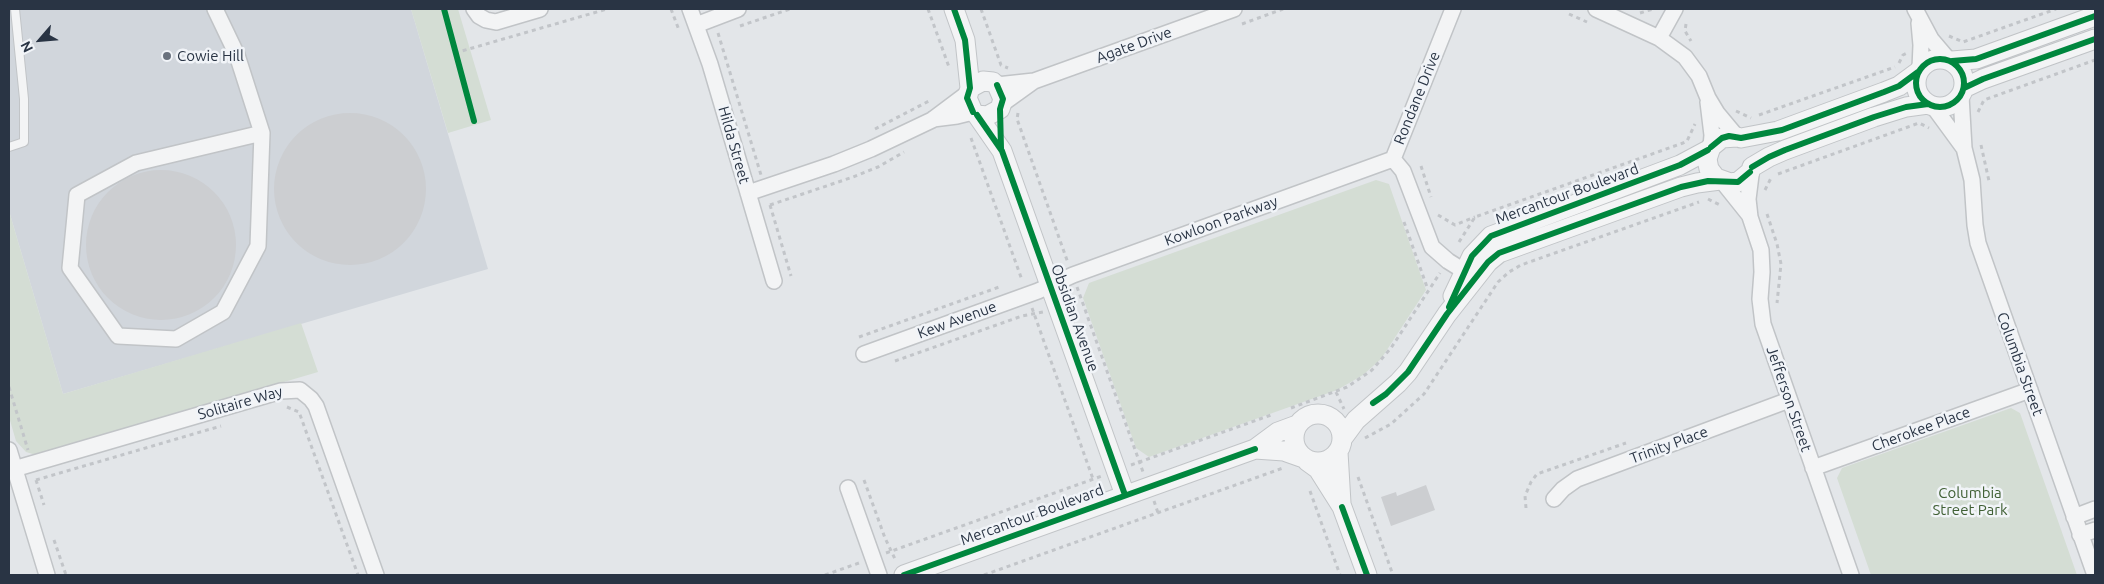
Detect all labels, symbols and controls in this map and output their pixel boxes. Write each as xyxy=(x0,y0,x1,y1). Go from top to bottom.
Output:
north arrow xyxy=(15,15,65,65)
street label: Agate Drive xyxy=(1094,23,1174,67)
text: N xyxy=(17,39,36,55)
place label: Cowie Hill xyxy=(177,47,244,65)
street label: Rondane Drive xyxy=(1390,49,1444,147)
marker: Cowie Hill xyxy=(161,50,173,62)
street label: Hilda Street xyxy=(714,104,754,186)
street label: Mercantour Boulevard xyxy=(1493,160,1641,228)
street label: Kowloon Parkway xyxy=(1162,192,1280,250)
street label: Obsidian Avenue xyxy=(1047,262,1103,374)
street label: Kew Avenue xyxy=(915,297,999,343)
street label: Columbia Street xyxy=(1993,310,2047,418)
street label: Jefferson Street xyxy=(1763,344,1815,454)
street label: Solitaire Way xyxy=(196,382,284,424)
street label: Cherokee Place xyxy=(1869,403,1973,455)
street label: Trinity Place xyxy=(1627,423,1711,467)
street label: Mercantour Boulevard xyxy=(958,481,1106,549)
park label: Columbia Street Park xyxy=(1932,484,2008,519)

